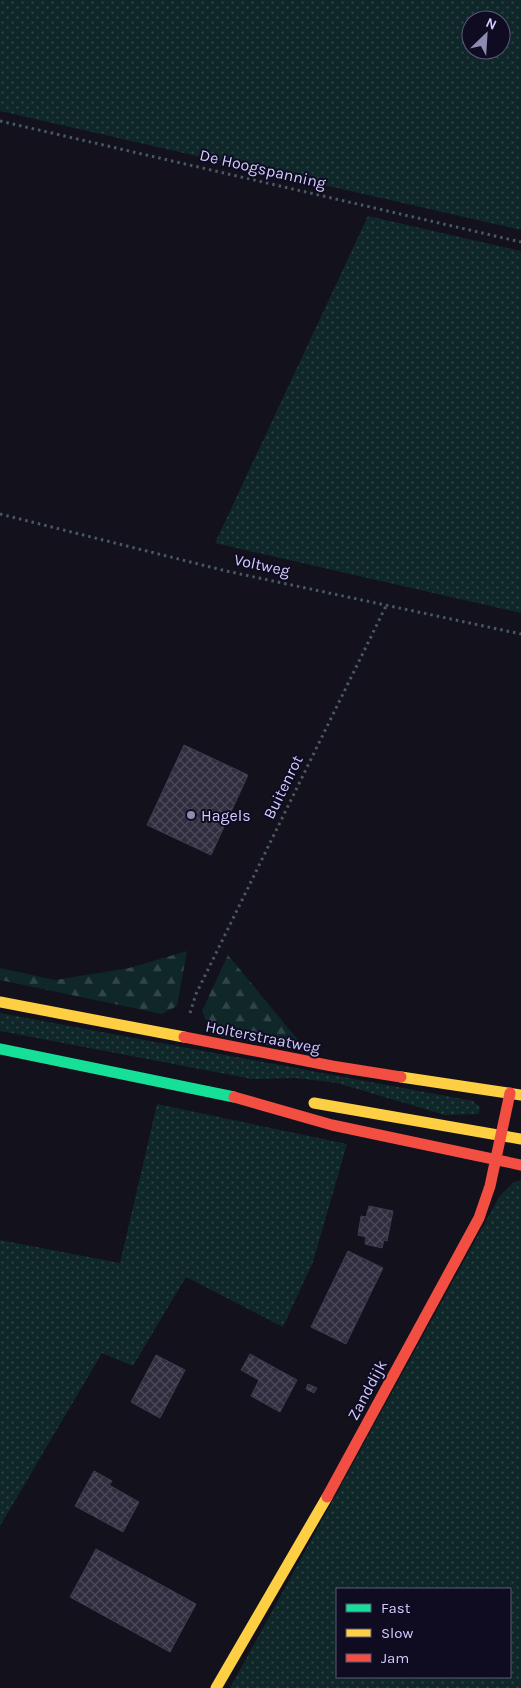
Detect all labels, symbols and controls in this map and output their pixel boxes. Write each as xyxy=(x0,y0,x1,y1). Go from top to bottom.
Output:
north arrow xyxy=(461,10,511,60)
text: N xyxy=(483,14,499,33)
street label: De Hoogspanning xyxy=(198,145,328,193)
street label: Voltweg xyxy=(232,550,292,580)
street label: Buitenrot xyxy=(259,752,307,822)
place label: Hagels xyxy=(201,806,251,825)
marker: Hagels xyxy=(185,809,197,821)
street label: Holterstraatweg xyxy=(204,1017,322,1057)
street label: Zanddijk xyxy=(343,1357,391,1423)
legend xyxy=(336,1588,511,1678)
text: Fast xyxy=(381,1599,411,1617)
text: Slow xyxy=(381,1624,413,1642)
text: Jam xyxy=(381,1649,409,1667)

